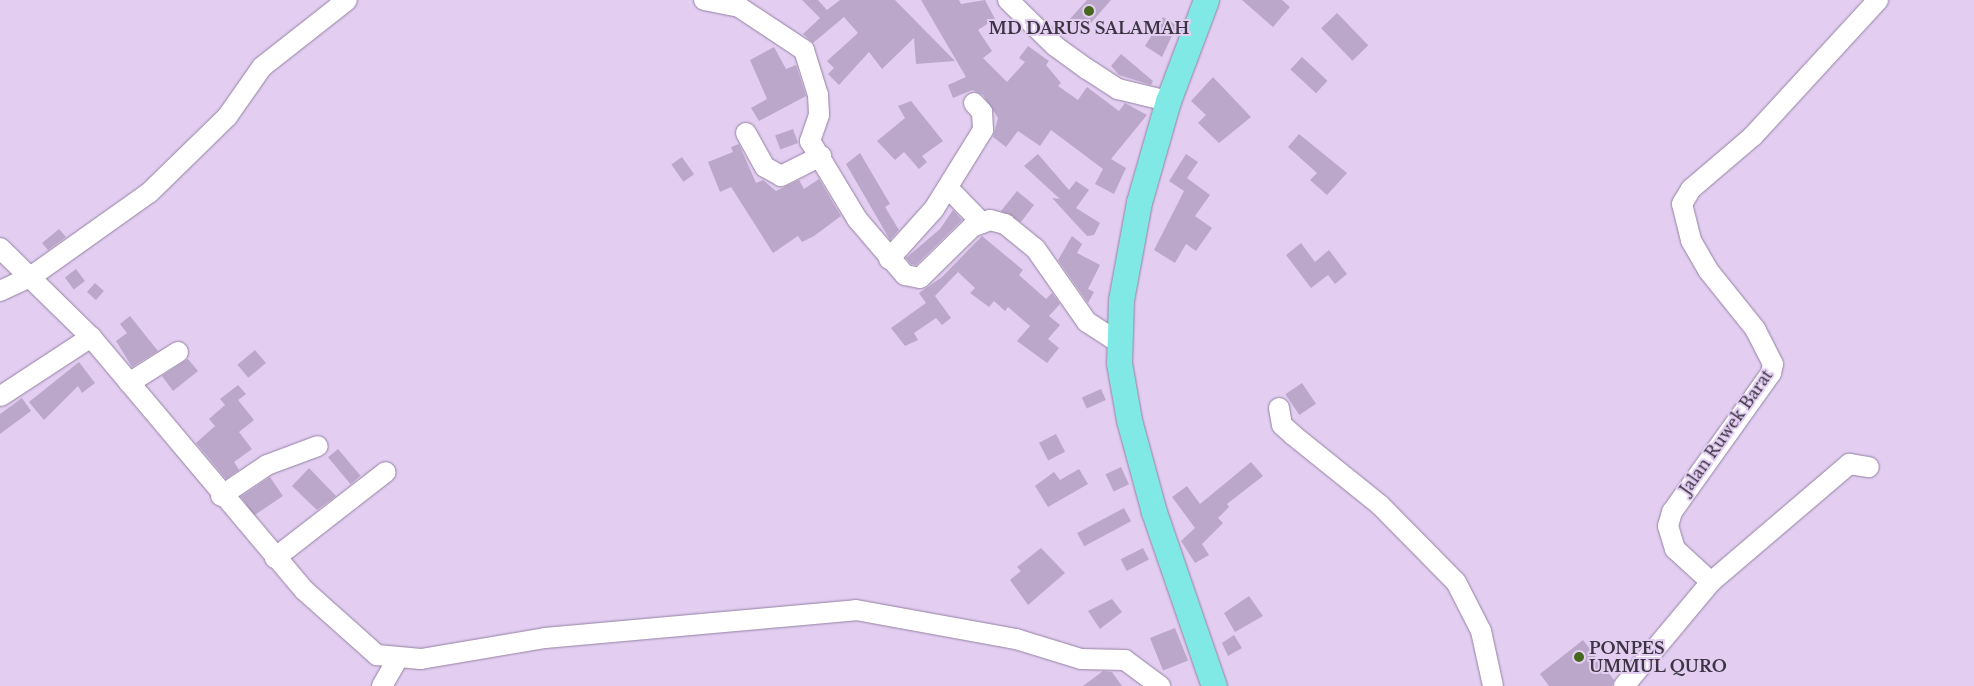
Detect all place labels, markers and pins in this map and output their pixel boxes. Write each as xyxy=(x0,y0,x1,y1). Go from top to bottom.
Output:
marker: MD DARUS SALAMAH xyxy=(1083,5,1095,17)
place label: MD DARUS SALAMAH xyxy=(989,18,1189,38)
place label: PONPES UMMUL QURO xyxy=(1589,638,1727,676)
marker: PONPES UMMUL QURO xyxy=(1573,651,1585,663)

